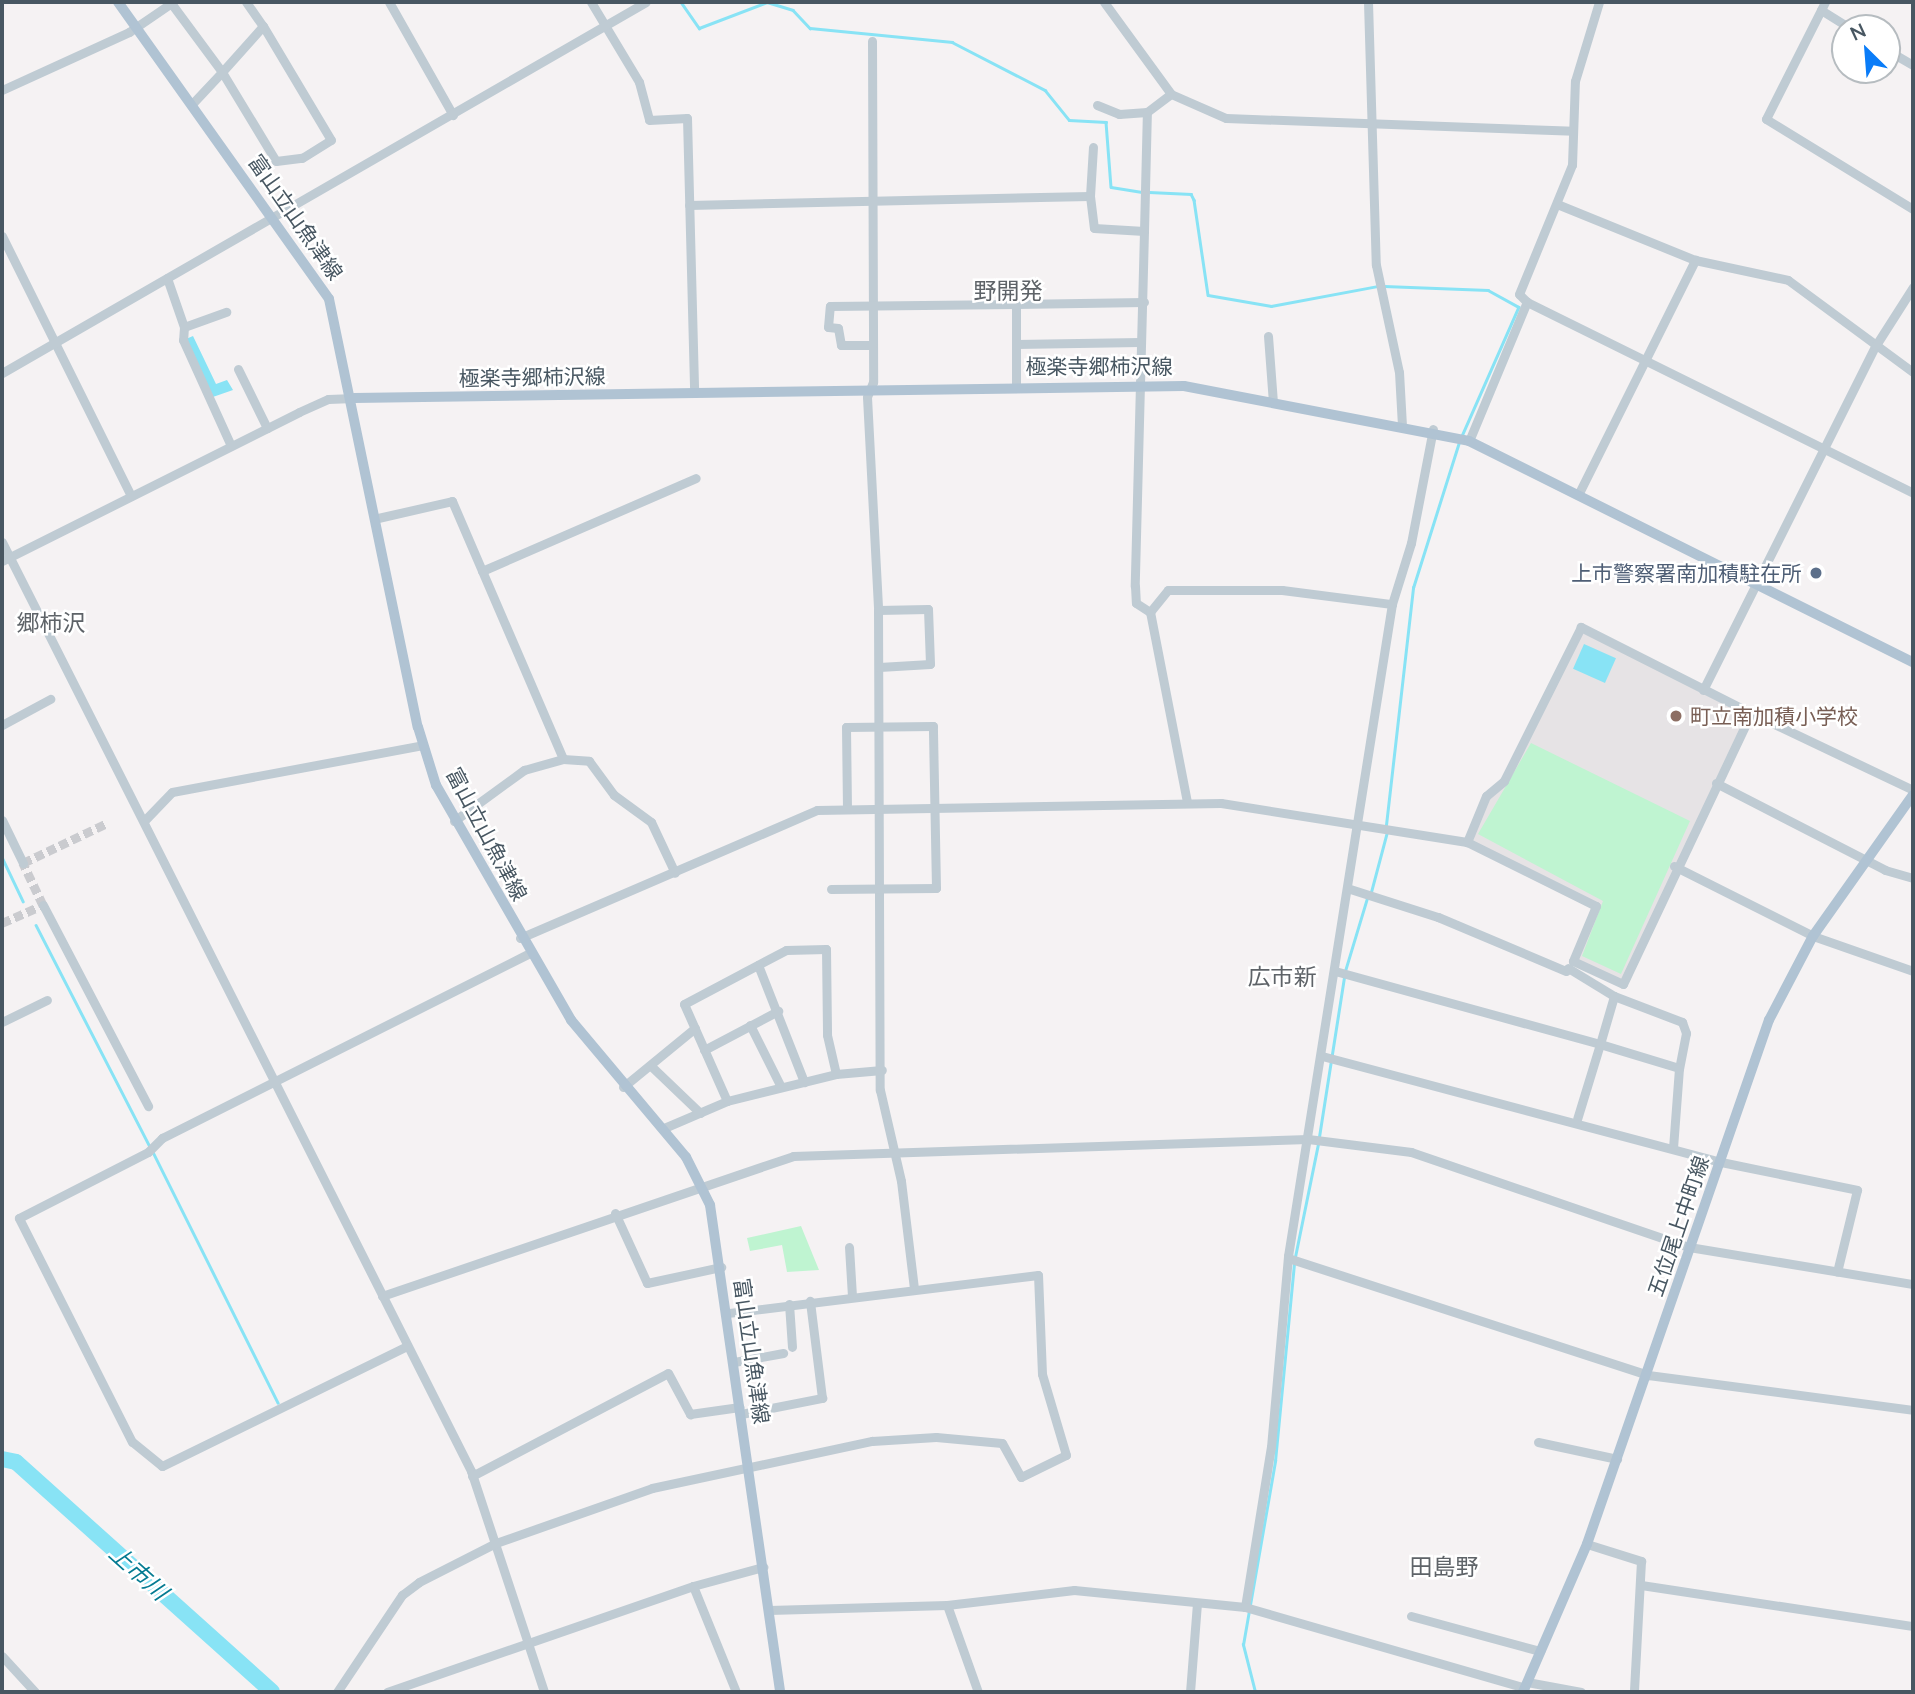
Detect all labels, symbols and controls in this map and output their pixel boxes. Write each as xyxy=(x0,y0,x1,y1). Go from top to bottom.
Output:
north arrow xyxy=(1831,14,1901,84)
text: N xyxy=(1846,18,1869,45)
street label: 富山立山魚津線 xyxy=(244,150,348,284)
district label: 野開発 xyxy=(974,276,1042,304)
street label: 極楽寺郷柿沢線 xyxy=(1026,353,1172,379)
street label: 極楽寺郷柿沢線 xyxy=(458,363,606,391)
place label: 上市警察署南加積駐在所 xyxy=(1571,560,1802,586)
marker: 上市警察署南加積駐在所 xyxy=(1808,565,1824,581)
district label: 郷柿沢 xyxy=(17,608,85,636)
place label: 町立南加積小学校 xyxy=(1690,703,1858,729)
marker: 町立南加積小学校 xyxy=(1668,708,1684,724)
street label: 富山立山魚津線 xyxy=(441,763,533,905)
district label: 広市新 xyxy=(1248,962,1316,990)
street label: 五位尾上中町線 xyxy=(1642,1152,1714,1300)
street label: 富山立山魚津線 xyxy=(729,1276,775,1426)
water label: 上市川 xyxy=(104,1539,174,1605)
district label: 田島野 xyxy=(1410,1552,1478,1580)

